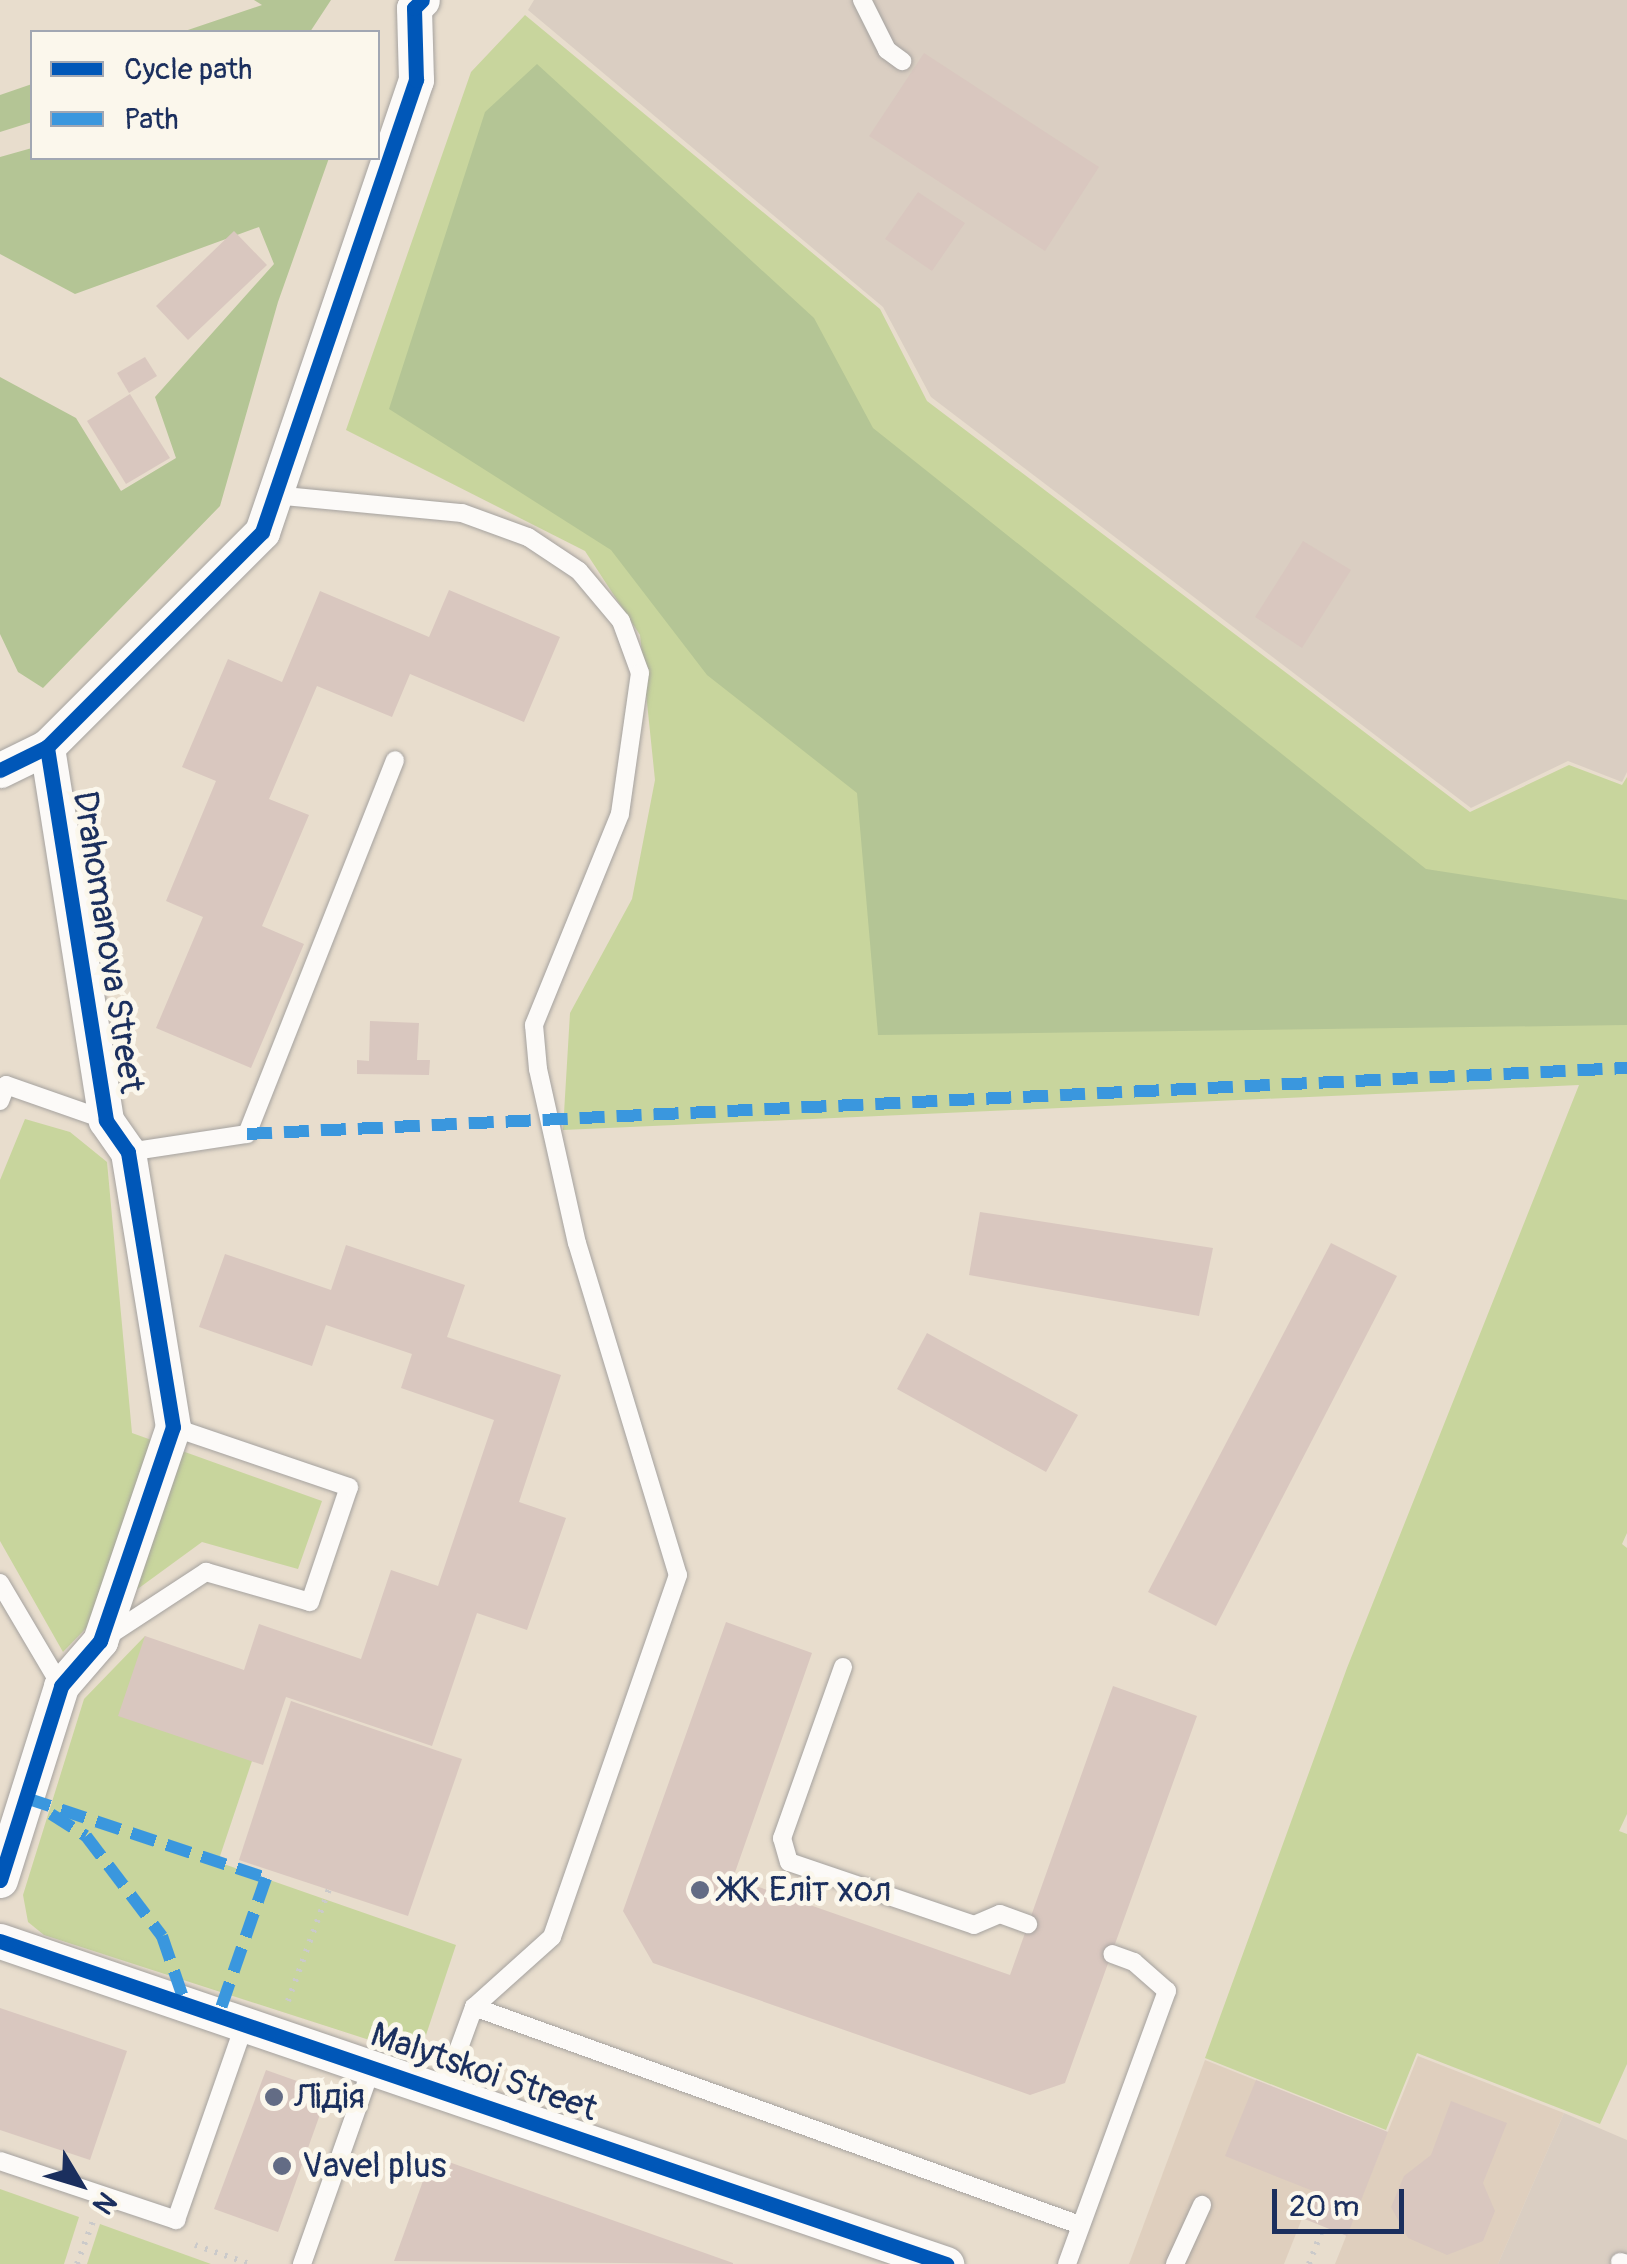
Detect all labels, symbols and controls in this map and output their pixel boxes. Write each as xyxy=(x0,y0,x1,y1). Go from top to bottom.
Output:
legend xyxy=(30,30,380,160)
text: Cycle path xyxy=(124,51,252,88)
text: Path xyxy=(124,101,179,138)
street label: Drahomanova Street xyxy=(63,788,153,1096)
place label: ЖК Еліт хол xyxy=(720,1869,891,1911)
marker: ЖК Еліт хол xyxy=(689,1879,711,1901)
street label: Malytskoi Street xyxy=(365,2014,603,2130)
place label: Лідія xyxy=(294,2076,365,2118)
marker: Лідія xyxy=(263,2086,285,2108)
north arrow xyxy=(30,2134,130,2234)
place label: Vavel plus xyxy=(302,2145,446,2187)
marker: Vavel plus xyxy=(271,2155,293,2177)
scale bar xyxy=(1277,2169,1410,2231)
text: N xyxy=(84,2185,124,2221)
text: 20 m xyxy=(1289,2188,1359,2225)

